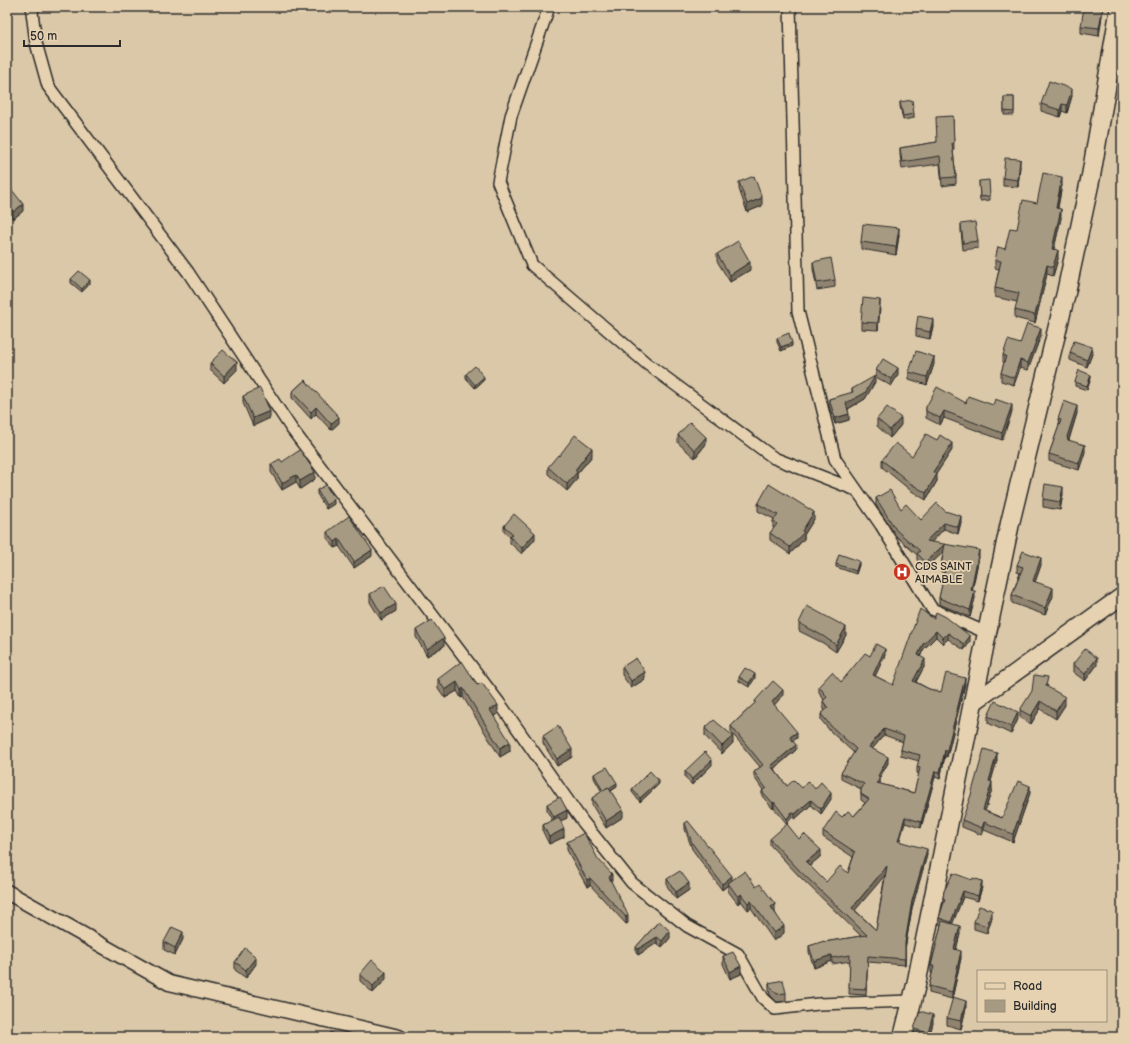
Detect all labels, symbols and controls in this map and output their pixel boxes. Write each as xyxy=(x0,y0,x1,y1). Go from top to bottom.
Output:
scale bar xyxy=(24,22,120,48)
text: 50 m xyxy=(30,29,57,44)
place label: CDS SAINT AIMABLE xyxy=(915,560,972,586)
hospital icon: CDS SAINT AIMABLE xyxy=(892,562,912,582)
legend xyxy=(977,970,1107,1022)
text: Road xyxy=(1013,979,1042,994)
text: Building xyxy=(1013,999,1057,1014)

